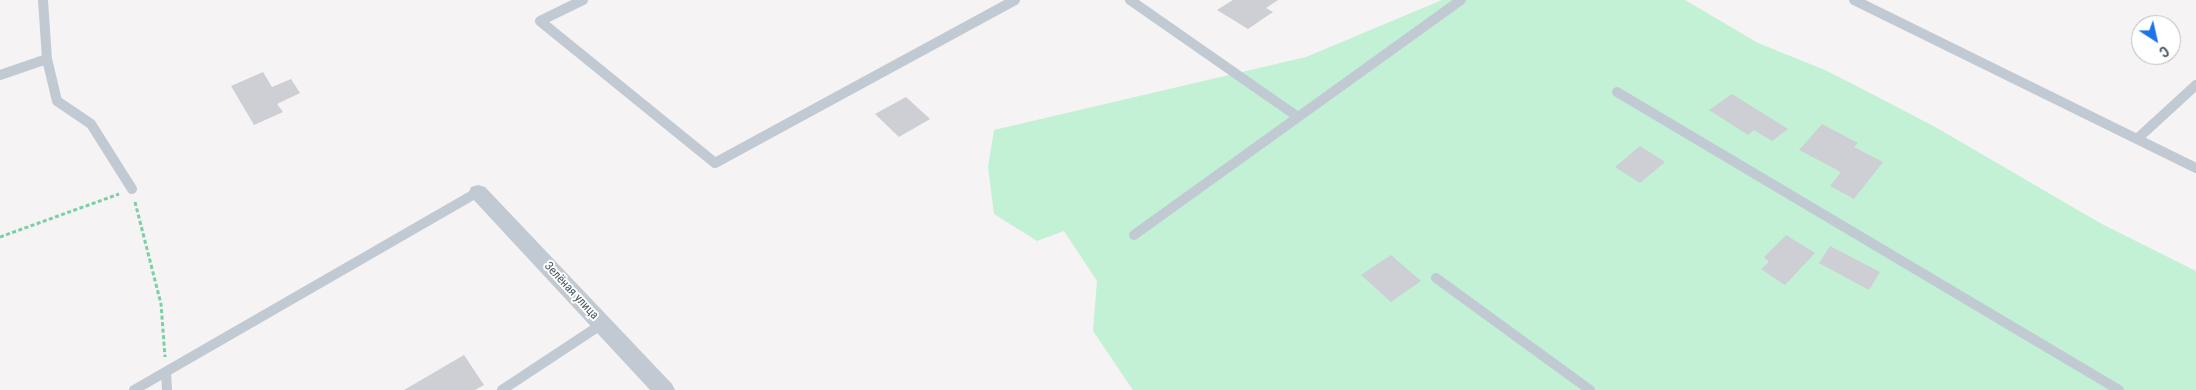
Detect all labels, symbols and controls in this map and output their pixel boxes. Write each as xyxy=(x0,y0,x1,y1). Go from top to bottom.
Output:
north arrow xyxy=(2131,15,2181,65)
text: С xyxy=(2156,43,2172,60)
street label: Зелёная улица xyxy=(541,259,601,323)

